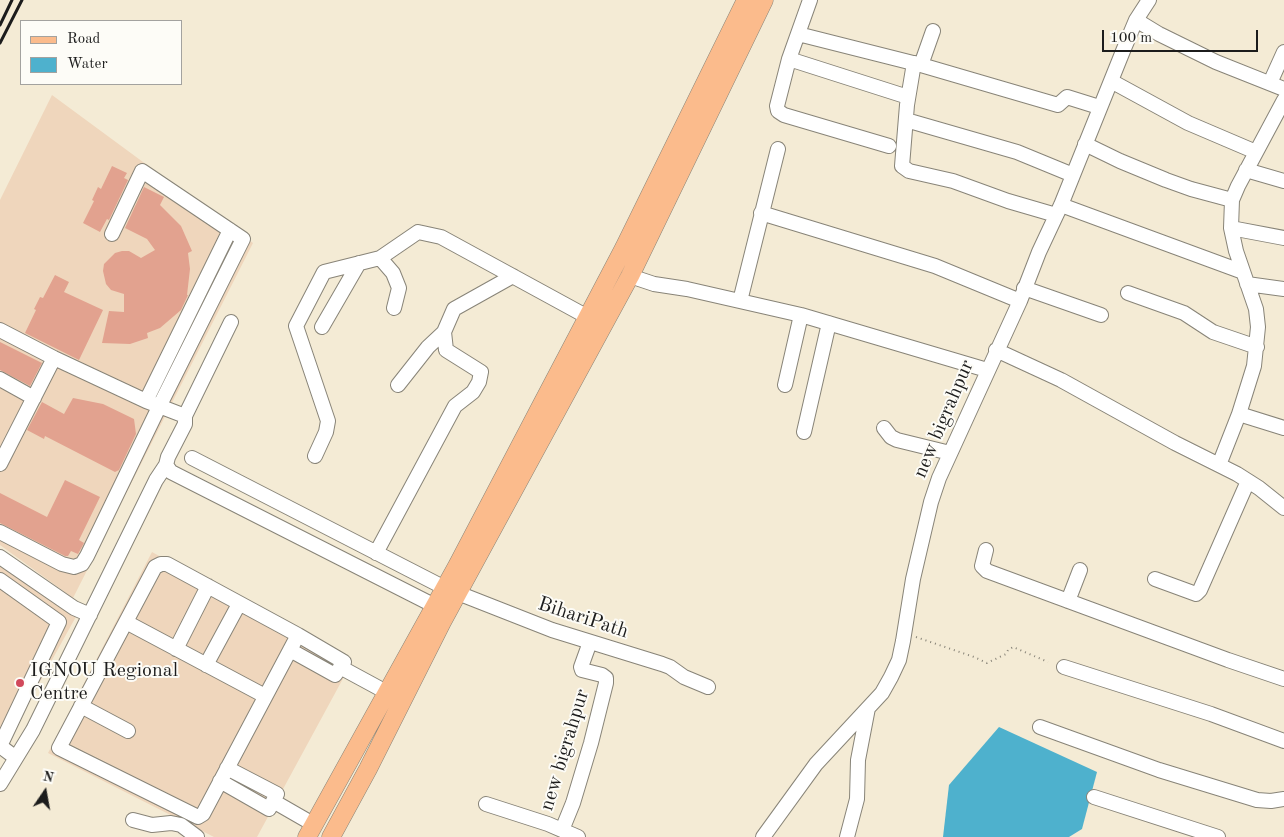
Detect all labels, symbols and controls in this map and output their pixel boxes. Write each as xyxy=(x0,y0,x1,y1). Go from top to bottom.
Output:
legend xyxy=(20,20,182,85)
scale bar xyxy=(1104,20,1260,52)
text: 100 m xyxy=(1110,31,1152,46)
text: Road xyxy=(67,32,100,47)
text: Water xyxy=(67,57,108,72)
street label: new bigrahpur xyxy=(908,356,980,482)
street label: BihariPath xyxy=(535,592,631,644)
place label: IGNOU Regional Centre xyxy=(30,659,178,706)
marker: IGNOU Regional Centre xyxy=(14,677,26,689)
street label: new bigrahpur xyxy=(535,686,595,814)
north arrow xyxy=(20,767,70,817)
text: N xyxy=(41,769,55,785)

